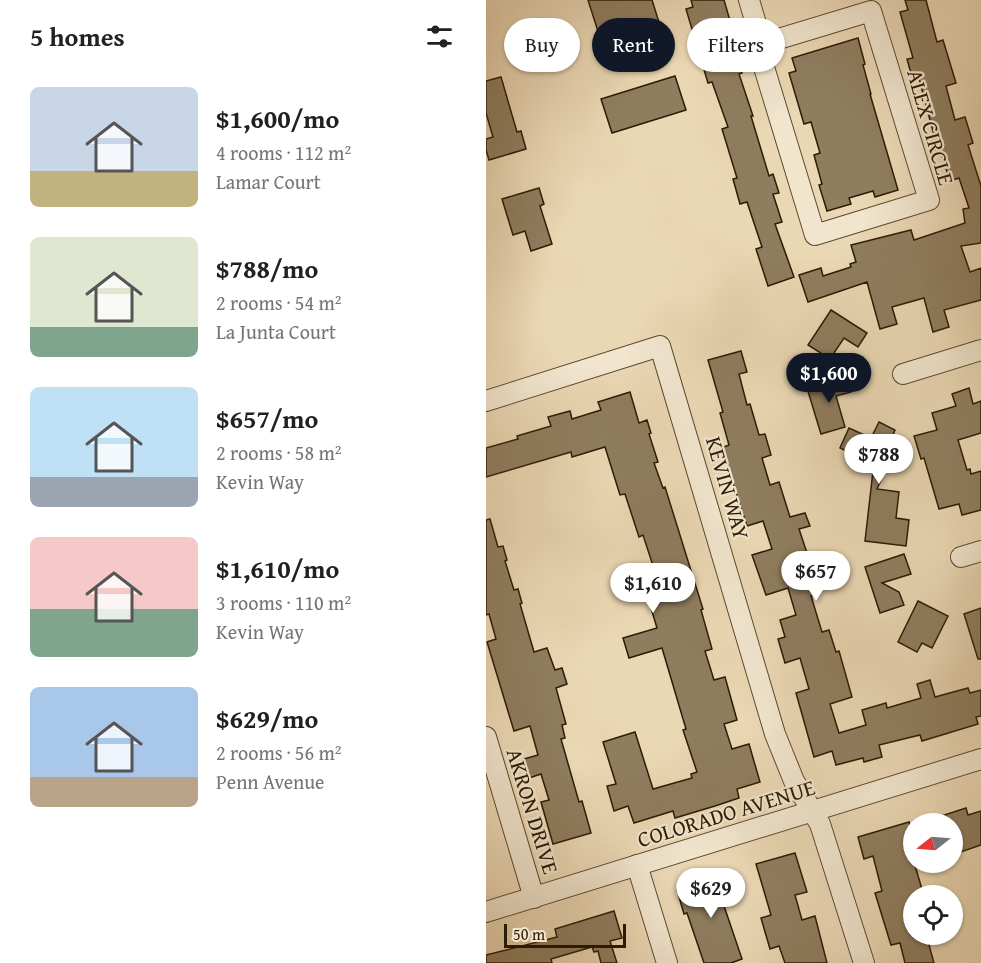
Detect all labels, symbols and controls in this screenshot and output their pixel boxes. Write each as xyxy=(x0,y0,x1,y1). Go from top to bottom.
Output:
text: 5 homes xyxy=(30,17,125,56)
chip: Buy xyxy=(504,18,580,72)
chip: Rent xyxy=(592,18,675,72)
chip: Filters xyxy=(687,18,785,72)
icon: filters xyxy=(423,20,456,53)
street label: ALEX CIRCLE xyxy=(899,65,963,189)
text: $1,600/mo xyxy=(216,99,339,138)
icon: home xyxy=(78,111,150,183)
text: 4 rooms · 112 m² xyxy=(216,138,351,167)
text: Lamar Court xyxy=(216,167,321,196)
text: $788/mo xyxy=(216,249,318,288)
icon: home xyxy=(78,261,150,333)
text: 2 rooms · 54 m² xyxy=(216,288,342,317)
text: La Junta Court xyxy=(216,317,336,346)
pin: $1,600 xyxy=(780,353,878,404)
text: $1,600 xyxy=(800,358,858,387)
text: $657/mo xyxy=(216,399,318,438)
icon: home xyxy=(78,411,150,483)
street label: KEVIN WAY xyxy=(698,433,758,543)
pin: $788 xyxy=(843,434,915,485)
text: 2 rooms · 58 m² xyxy=(216,438,342,467)
text: $788 xyxy=(858,439,900,468)
text: Kevin Way xyxy=(216,467,304,496)
text: $1,610/mo xyxy=(216,549,339,588)
pin: $657 xyxy=(780,551,852,602)
text: $657 xyxy=(795,556,837,585)
icon: home xyxy=(78,561,150,633)
pin: $1,610 xyxy=(604,563,702,614)
text: $1,610 xyxy=(624,568,682,597)
text: 3 rooms · 110 m² xyxy=(216,588,351,617)
text: Kevin Way xyxy=(216,617,304,646)
text: $629/mo xyxy=(216,699,318,738)
icon: home xyxy=(78,711,150,783)
text: 2 rooms · 56 m² xyxy=(216,738,342,767)
street label: AKRON DRIVE xyxy=(499,744,567,878)
text: Penn Avenue xyxy=(216,767,324,796)
street label: COLORADO AVENUE xyxy=(633,771,819,855)
north arrow xyxy=(903,813,963,873)
map controls xyxy=(903,813,963,945)
pin: $629 xyxy=(675,868,747,919)
text: $629 xyxy=(690,873,732,902)
button: locate xyxy=(903,885,963,945)
scale bar xyxy=(504,921,626,948)
text: 50 m xyxy=(513,922,545,946)

